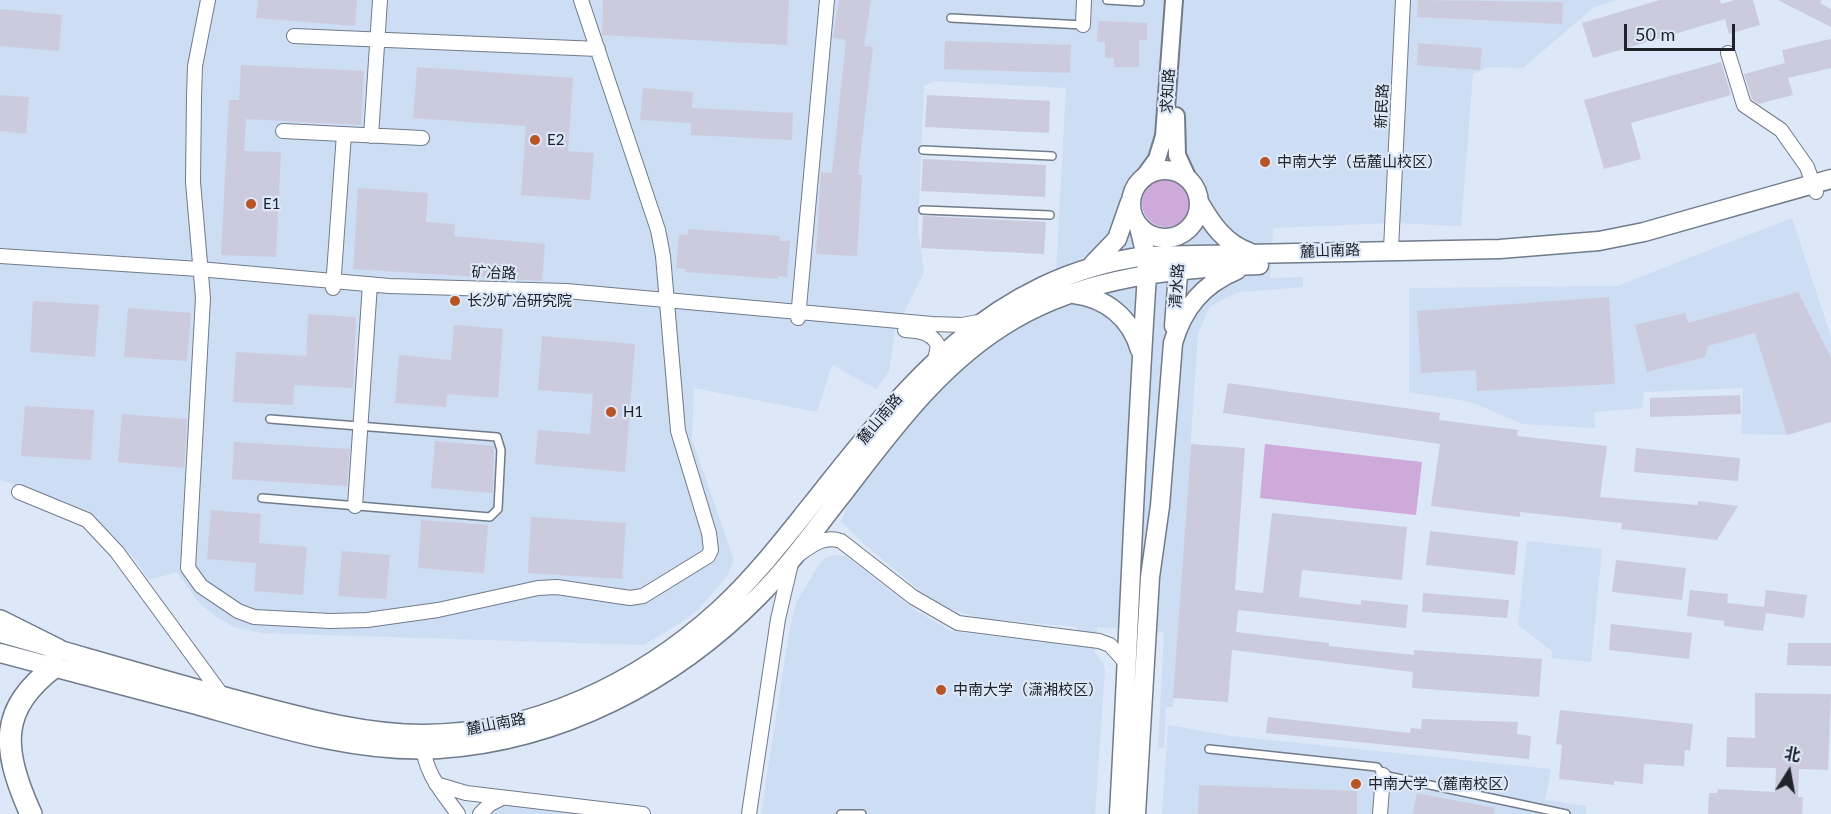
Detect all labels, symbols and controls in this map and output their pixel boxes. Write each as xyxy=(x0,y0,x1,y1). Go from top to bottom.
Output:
scale bar xyxy=(1627,12,1738,50)
text: 50 m xyxy=(1635,23,1675,45)
street label: 求知路 xyxy=(1157,68,1179,114)
street label: 新民路 xyxy=(1372,83,1392,129)
place label: E2 xyxy=(547,131,564,149)
marker: E2 xyxy=(528,133,542,147)
place label: 中南大学（岳麓山校区） xyxy=(1277,153,1442,171)
marker: 中南大学（岳麓山校区） xyxy=(1258,155,1272,169)
place label: E1 xyxy=(263,195,280,213)
marker: E1 xyxy=(244,197,258,211)
street label: 麓山南路 xyxy=(1300,241,1360,261)
street label: 矿冶路 xyxy=(471,263,517,283)
street label: 清水路 xyxy=(1166,263,1188,309)
place label: 长沙矿冶研究院 xyxy=(467,292,572,310)
marker: 长沙矿冶研究院 xyxy=(448,294,462,308)
street label: 麓山南路 xyxy=(854,390,906,448)
place label: H1 xyxy=(623,403,643,421)
marker: H1 xyxy=(604,405,618,419)
place label: 中南大学（潇湘校区） xyxy=(953,681,1103,699)
marker: 中南大学（潇湘校区） xyxy=(934,683,948,697)
street label: 麓山南路 xyxy=(465,709,527,739)
north arrow xyxy=(1759,742,1819,802)
text: 北 xyxy=(1783,743,1802,765)
place label: 中南大学（麓南校区） xyxy=(1368,775,1518,793)
marker: 中南大学（麓南校区） xyxy=(1349,777,1363,791)

